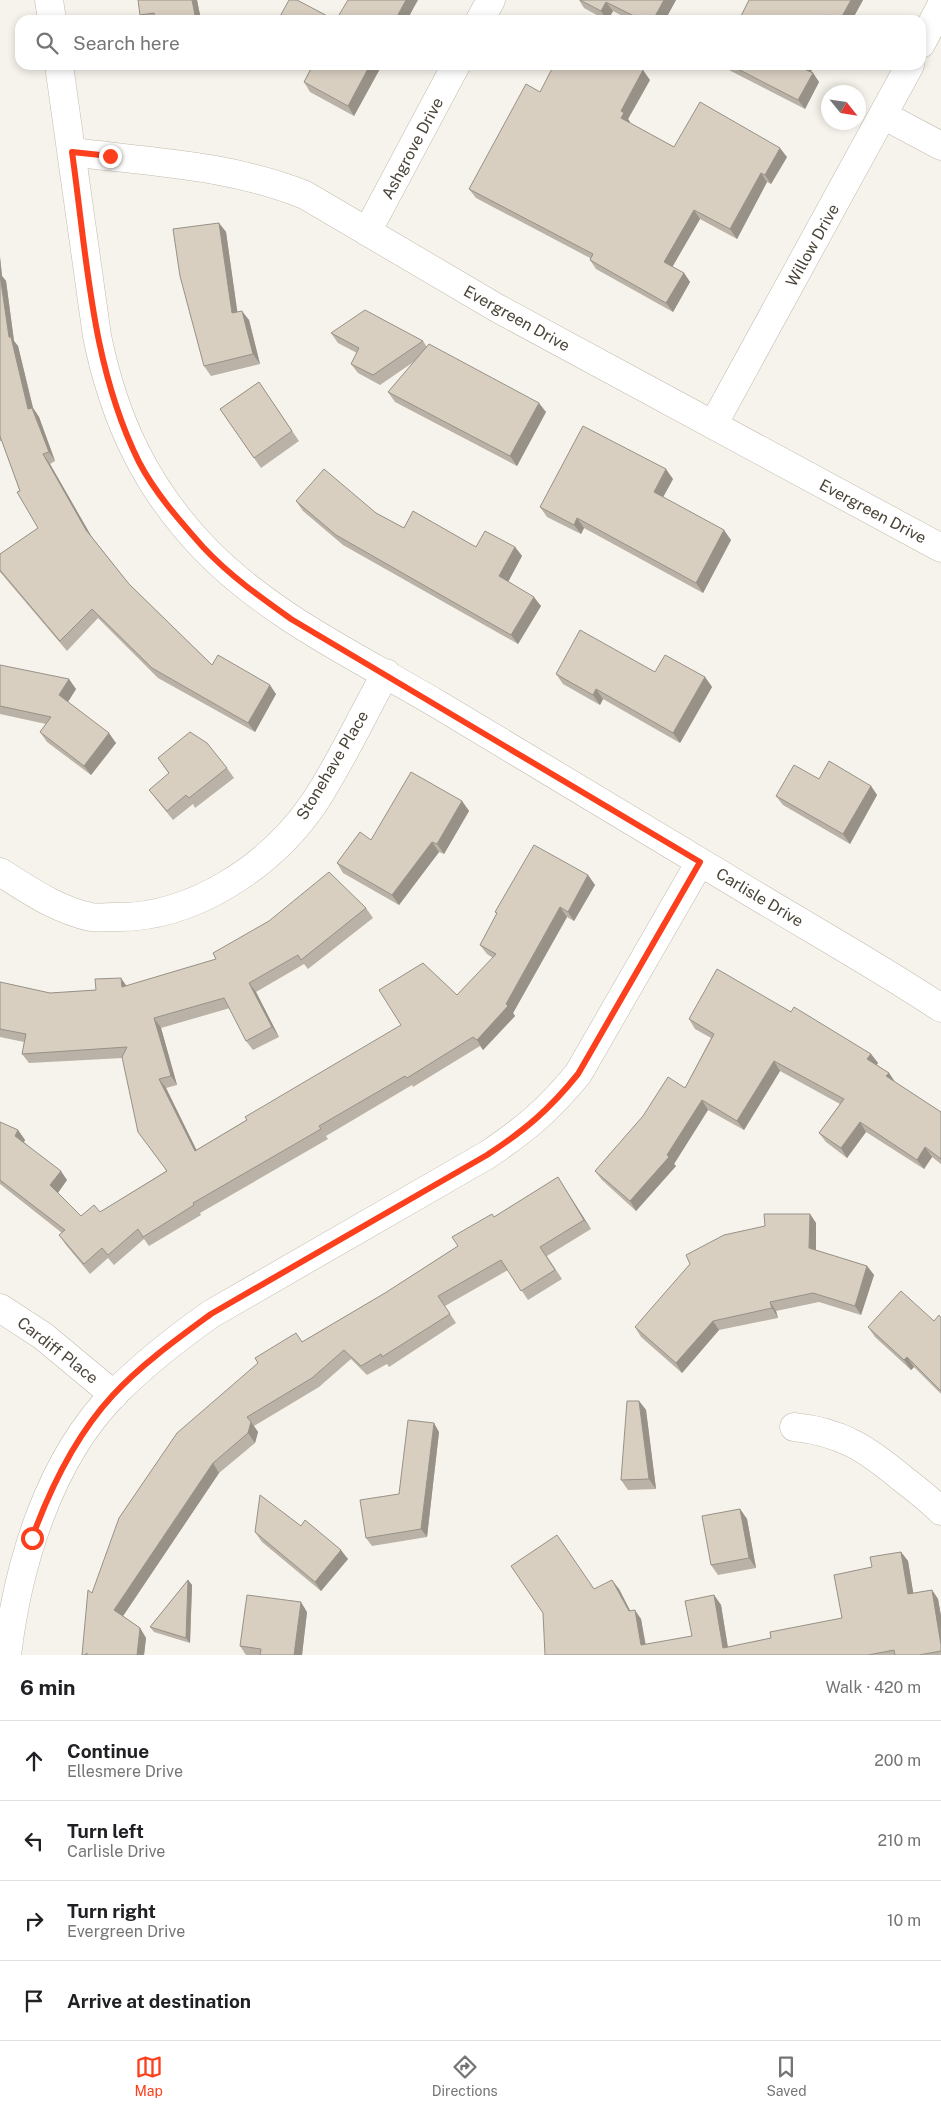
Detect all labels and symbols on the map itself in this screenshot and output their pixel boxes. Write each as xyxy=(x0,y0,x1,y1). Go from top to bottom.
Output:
north arrow xyxy=(821,85,866,130)
street label: Ashgrove Drive xyxy=(378,94,447,202)
route end xyxy=(99,145,122,168)
street label: Willow Drive xyxy=(782,200,843,290)
street label: Evergreen Drive xyxy=(460,281,573,355)
street label: Evergreen Drive xyxy=(816,475,929,548)
street label: Stonehave Place xyxy=(292,707,372,823)
street label: Carlisle Drive xyxy=(713,864,807,931)
street label: Cardiff Place xyxy=(14,1313,102,1388)
route start xyxy=(21,1527,44,1550)

